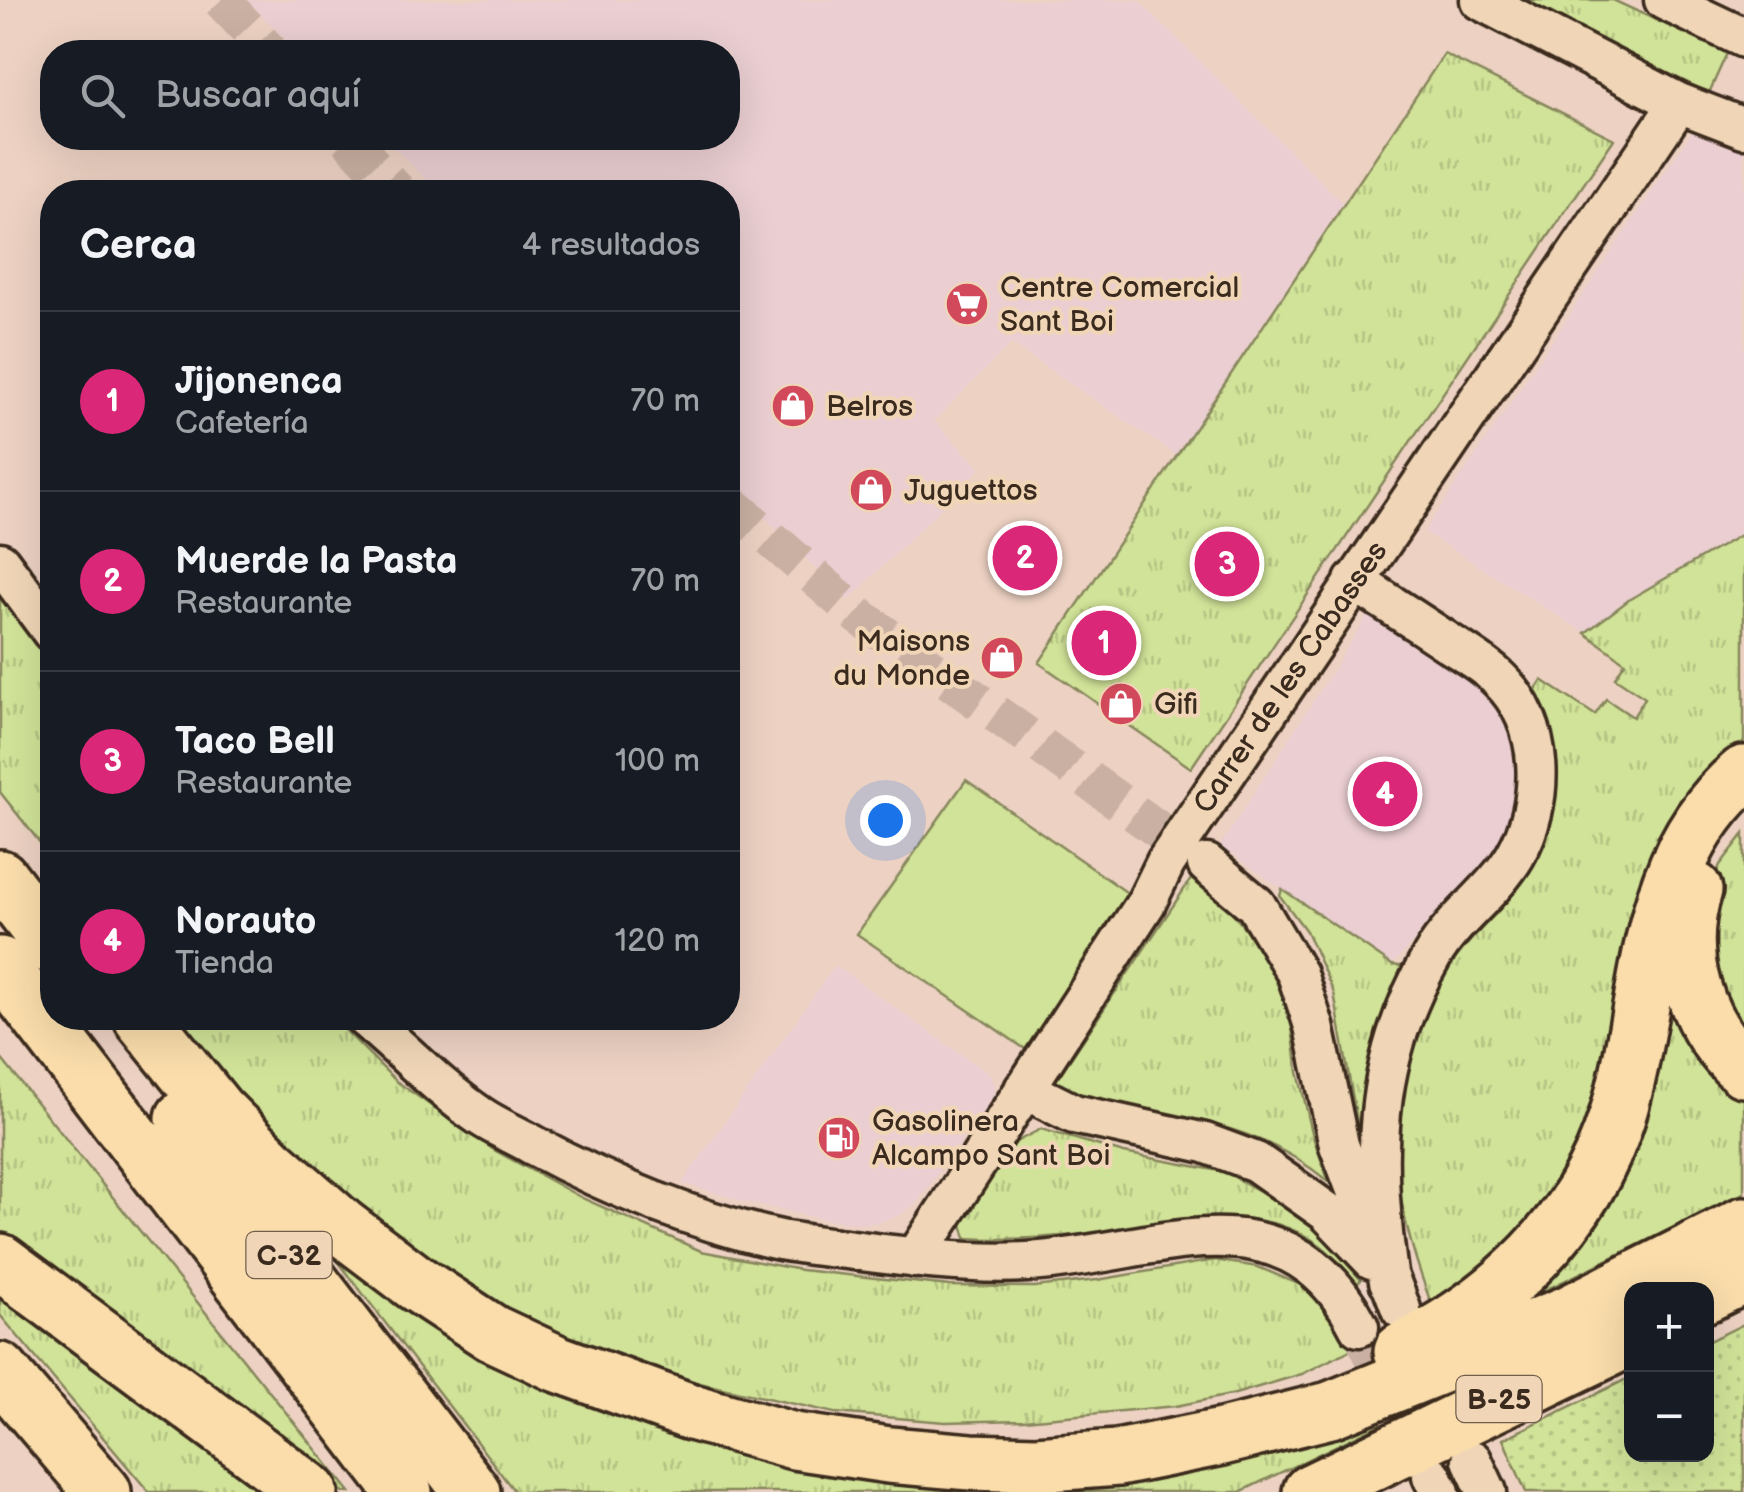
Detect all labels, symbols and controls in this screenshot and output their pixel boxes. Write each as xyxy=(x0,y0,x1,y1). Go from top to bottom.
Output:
search box xyxy=(40,40,740,150)
icon: search xyxy=(75,68,130,123)
text: Buscar aquí xyxy=(155,73,361,118)
text: Cerca xyxy=(80,220,197,271)
text: 4 resultados xyxy=(522,226,700,265)
place label: Centre Comercial Sant Boi xyxy=(1000,270,1239,340)
supermarket icon: Centre Comercial Sant Boi xyxy=(944,281,990,327)
text: Jijonenca xyxy=(175,359,343,404)
text: 1 xyxy=(106,382,119,421)
text: 70 m xyxy=(630,382,700,421)
shop icon: Belros xyxy=(770,383,816,429)
place label: Belros xyxy=(826,389,913,425)
text: Cafetería xyxy=(175,404,309,443)
shop icon: Juguettos xyxy=(848,467,894,513)
place label: Juguettos xyxy=(904,473,1038,509)
pin: 2 xyxy=(992,520,1058,596)
pin: 3 xyxy=(1194,526,1260,602)
street label: Carrer de les Cabasses xyxy=(1186,534,1396,821)
text: Muerde la Pasta xyxy=(175,539,458,584)
text: 2 xyxy=(103,562,122,601)
text: 70 m xyxy=(630,562,700,601)
text: Restaurante xyxy=(175,584,352,623)
pin: 1 xyxy=(1072,606,1136,680)
place label: Maisons du Monde xyxy=(833,624,970,694)
shop icon: Maisons du Monde xyxy=(979,635,1025,681)
shop icon: Gifi xyxy=(1098,681,1144,727)
place label: Gifi xyxy=(1154,687,1198,723)
text: Taco Bell xyxy=(175,719,335,764)
text: 3 xyxy=(103,742,122,781)
text: 100 m xyxy=(615,742,700,781)
pin: 4 xyxy=(1352,756,1418,832)
text: Restaurante xyxy=(175,764,352,803)
your location xyxy=(860,795,911,846)
text: Norauto xyxy=(175,899,316,944)
text: 4 xyxy=(103,922,122,961)
text: 120 m xyxy=(615,922,700,961)
text: Tienda xyxy=(175,944,274,983)
place label: Gasolinera Alcampo Sant Boi xyxy=(872,1104,1110,1174)
fuel station icon: Gasolinera Alcampo Sant Boi xyxy=(816,1115,862,1161)
road number: C-32 xyxy=(246,1232,332,1278)
map controls xyxy=(1624,1282,1714,1462)
button: + xyxy=(1624,1282,1714,1372)
button: − xyxy=(1624,1372,1714,1462)
road number: B-25 xyxy=(1456,1376,1542,1422)

